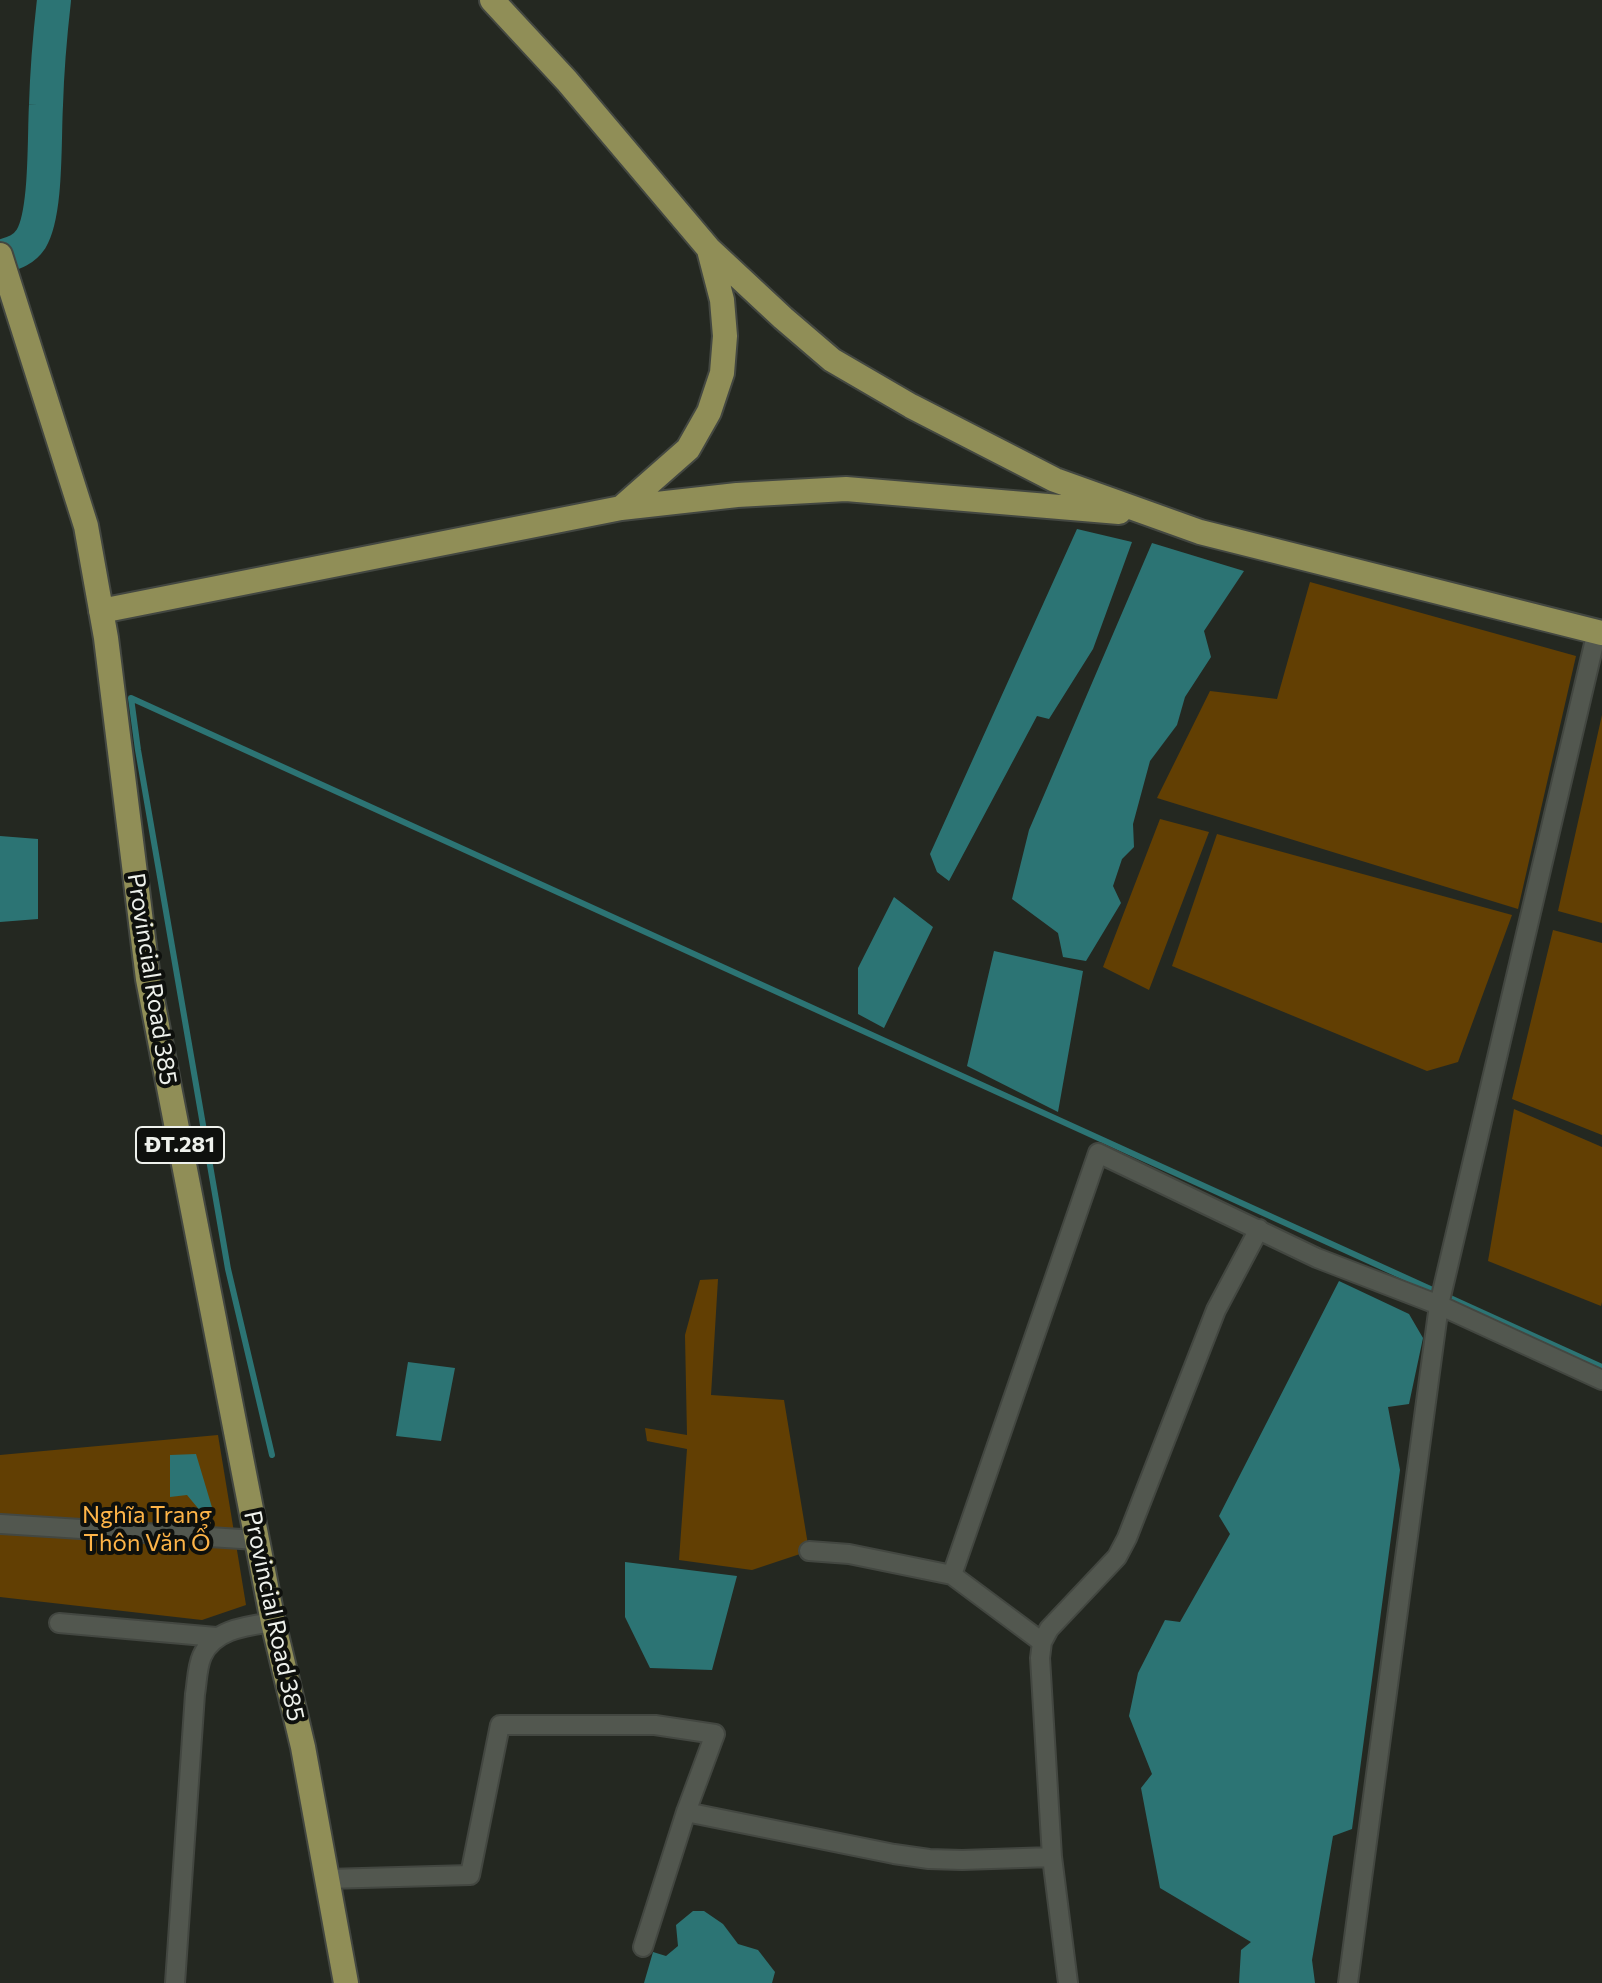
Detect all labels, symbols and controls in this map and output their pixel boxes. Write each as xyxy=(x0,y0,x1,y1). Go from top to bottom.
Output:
street label: Provincial Road 385 xyxy=(121,871,183,1087)
road number: ĐT.281 xyxy=(136,1127,224,1163)
park label: Nghĩa Trang Thôn Văn Ổ xyxy=(82,1501,212,1557)
street label: Provincial Road 385 xyxy=(238,1508,310,1724)

